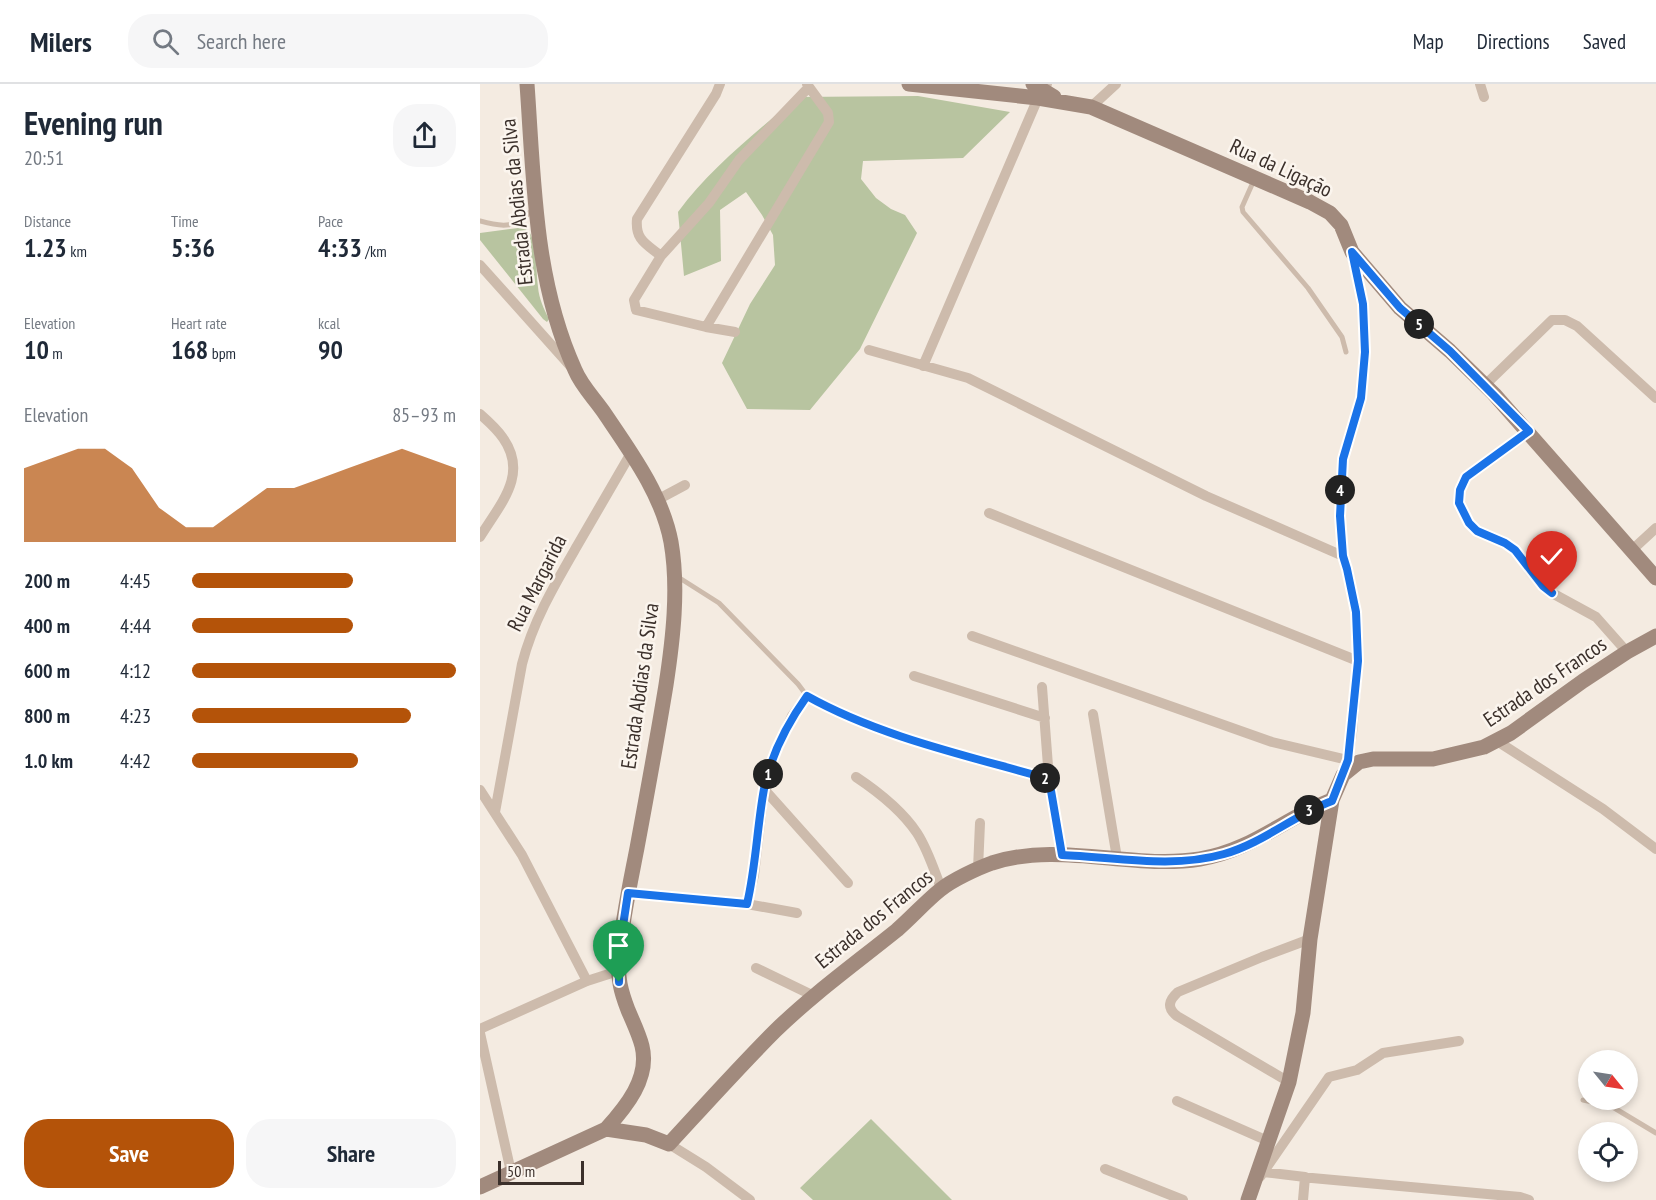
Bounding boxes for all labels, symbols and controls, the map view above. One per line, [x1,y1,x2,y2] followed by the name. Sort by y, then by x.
[128,14,548,68] search box
[30,23,92,60] text: Milers
[149,25,182,58] icon: search
[197,27,286,55] text: Search here
[1413,28,1444,55] text: Map
[1477,28,1550,55] text: Directions
[1583,28,1626,55] text: Saved
[24,101,163,144] text: Evening run
[393,104,456,167] button: share
[494,118,539,287] street label: Estrada Abdias da Silva
[1226,132,1337,203] street label: Rua da Ligação
[24,145,64,171] text: 20:51
[24,211,71,231] text: Distance
[171,211,199,231] text: Time
[318,211,343,231] text: Pace
[24,231,67,264] text: 1.23
[171,231,215,264] text: 5:36
[318,231,362,264] text: 4:33
[67,241,87,261] text: km
[362,241,387,261] text: /km
[1404,309,1434,339] pin: 5
[24,313,75,333] text: Elevation
[171,313,227,333] text: Heart rate
[318,313,340,333] text: kcal
[1415,314,1423,334] text: 5
[24,333,49,366] text: 10
[171,333,208,366] text: 168
[318,333,343,366] text: 90
[49,343,63,363] text: m
[208,343,236,363] text: bpm
[24,402,88,428] text: Elevation
[392,402,456,428] text: 85–93 m
[1325,475,1355,505] pin: 4
[1336,480,1344,500] text: 4
[501,530,572,636] street label: Rua Margarida
[1526,531,1577,593] pin
[1535,540,1568,573] icon: check
[24,568,70,594] text: 200 m
[120,568,151,594] text: 4:45
[615,601,664,770] street label: Estrada Abdias da Silva
[24,613,70,639] text: 400 m
[120,613,151,639] text: 4:44
[1478,630,1612,733] street label: Estrada dos Francos
[24,658,70,684] text: 600 m
[120,658,151,684] text: 4:12
[24,703,70,729] text: 800 m
[120,703,151,729] text: 4:23
[24,748,73,774] text: 1.0 km
[120,748,151,774] text: 4:42
[753,759,783,789] pin: 1
[1030,763,1060,793] pin: 2
[764,764,772,784] text: 1
[1041,768,1049,788] text: 2
[1294,795,1324,825] pin: 3
[1305,800,1313,820] text: 3
[810,863,938,974] street label: Estrada dos Francos
[593,920,644,982] pin
[602,929,635,962] icon: arrive
[1578,1050,1638,1110] north arrow
[1578,1050,1638,1182] map controls
[24,1119,234,1188] button: Save
[246,1119,456,1188] button: Share
[1578,1122,1638,1182] button: locate
[498,1158,584,1186] scale bar
[507,1161,535,1181] text: 50 m

